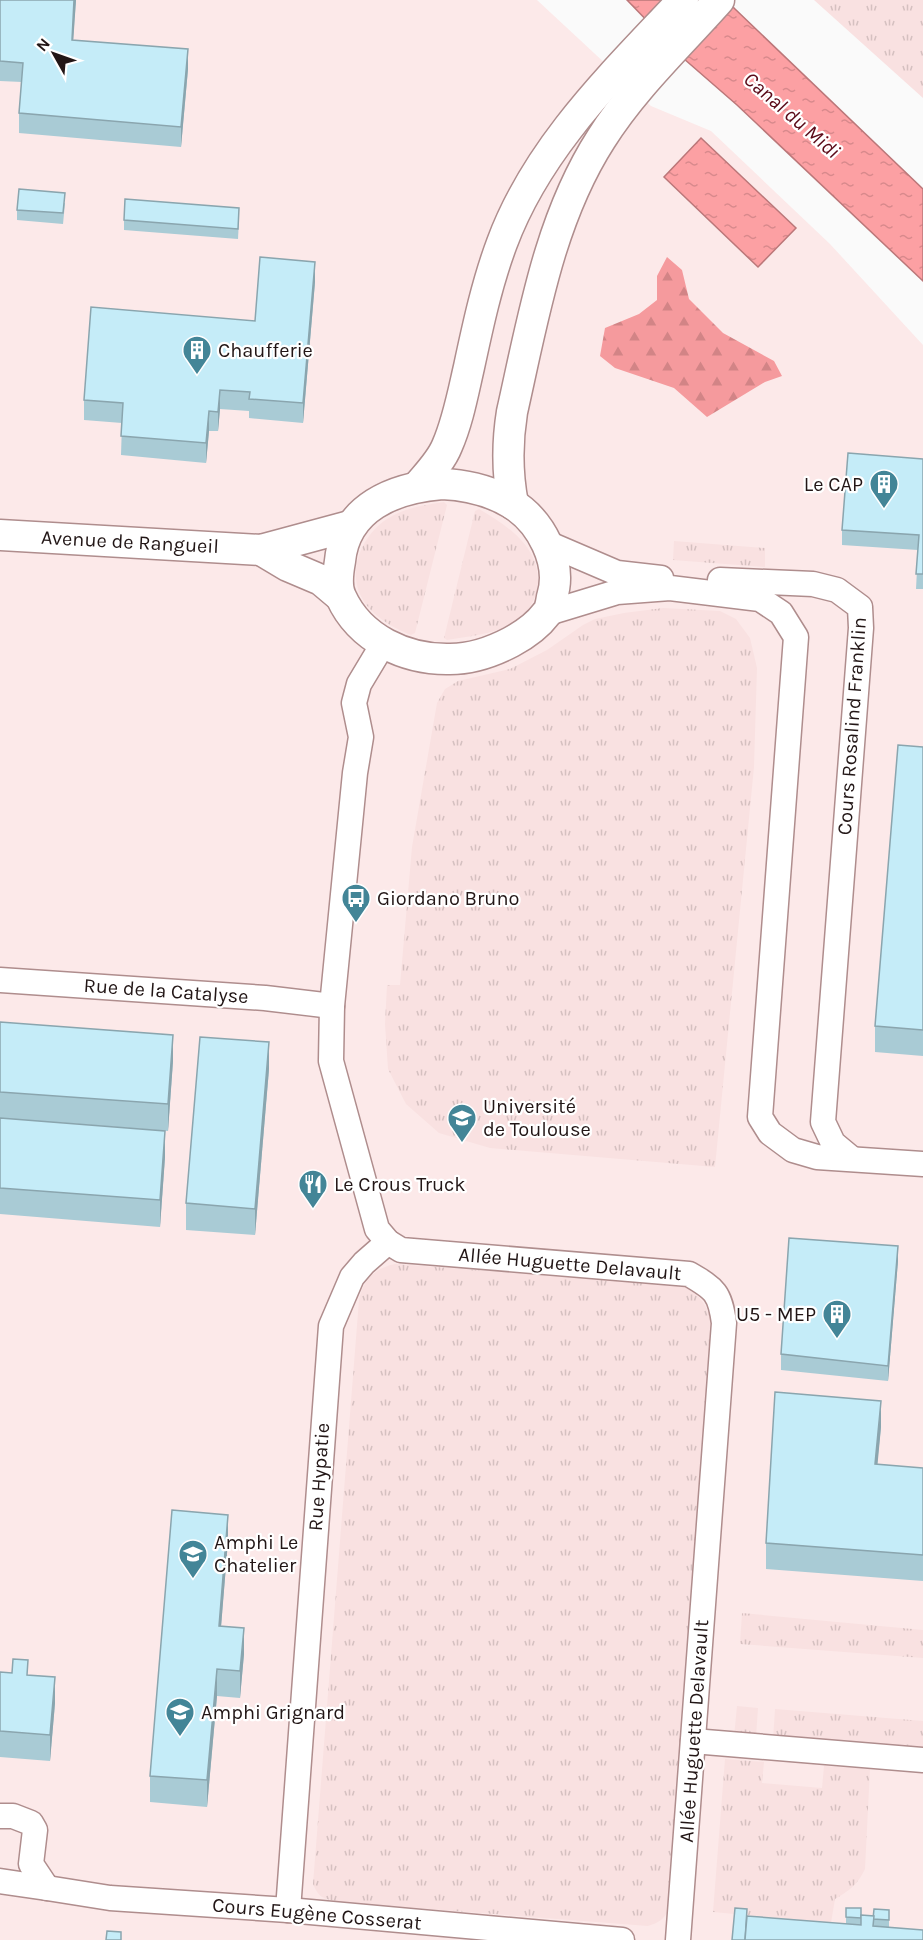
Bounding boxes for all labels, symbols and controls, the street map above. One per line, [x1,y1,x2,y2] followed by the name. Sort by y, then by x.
[24,24,84,84] north arrow
[32,34,54,55] text: N
[739,67,845,164] water label: Canal du Midi
[181,334,213,376] building icon: Chaufferie
[218,339,313,362] place label: Chaufferie
[868,468,900,510] building icon: Le CAP
[804,473,863,496] place label: Le CAP
[41,526,219,558] street label: Avenue de Rangueil
[833,616,871,836] street label: Cours Rosalind Franklin
[340,882,372,924] bus stop icon: Giordano Bruno
[377,887,519,910] place label: Giordano Bruno
[83,974,249,1008] street label: Rue de la Catalyse
[483,1095,591,1141] place label: Université de Toulouse
[446,1102,478,1144] school or university icon: Université de Toulouse
[297,1168,329,1210] restaurant icon: Le Crous Truck
[334,1173,466,1196] place label: Le Crous Truck
[458,1243,683,1285] street label: Allée Huguette Delavault
[821,1298,853,1340] building icon: U5 - MEP
[736,1303,816,1326] place label: U5 - MEP
[304,1422,334,1532] street label: Rue Hypatie
[214,1531,298,1577] place label: Amphi Le Chatelier
[177,1538,209,1580] school or university icon: Amphi Le Chatelier
[675,1618,713,1843] street label: Allée Huguette Delavault
[164,1696,196,1738] school or university icon: Amphi Grignard
[201,1701,345,1724] place label: Amphi Grignard
[211,1893,423,1935] street label: Cours Eugène Cosserat

